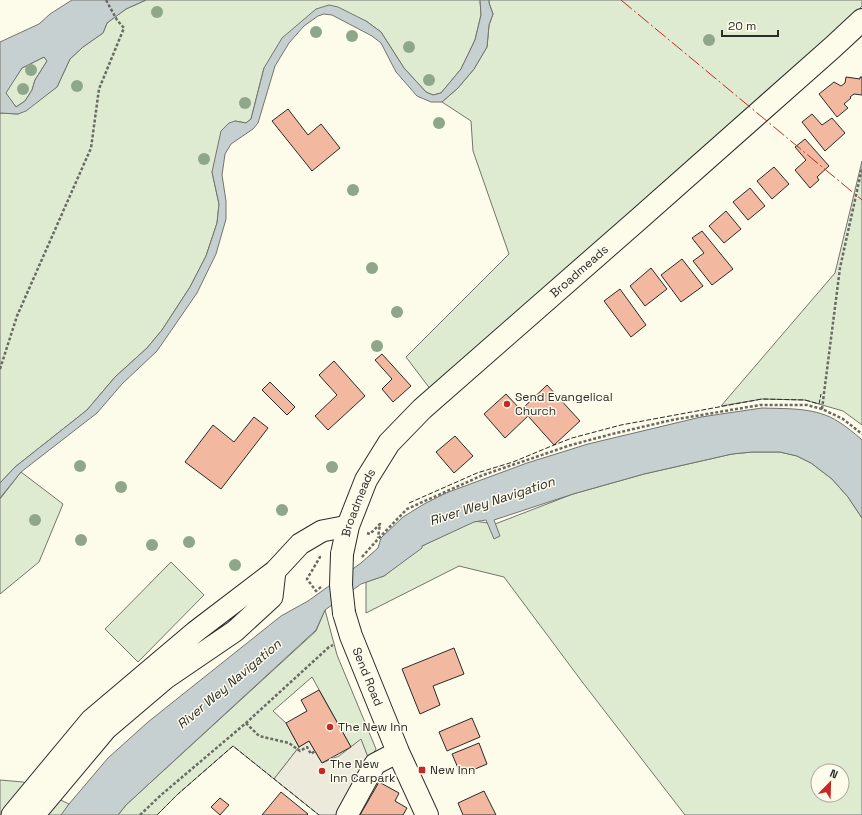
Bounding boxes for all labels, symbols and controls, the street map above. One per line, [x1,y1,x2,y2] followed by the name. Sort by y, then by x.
[722,12,778,38] scale bar
[728,18,756,34] text: 20 m
[547,241,612,301] street label: Broadmeads
[515,389,613,419] place label: Send Evangelical Church
[502,399,512,409] marker: Send Evangelical Church
[338,465,379,538] street label: Broadmeads
[427,472,558,529] water label: River Wey Navigation
[173,635,285,733] water label: River Wey Navigation
[348,645,387,709] street label: Send Road
[338,719,408,735] place label: The New Inn
[325,722,335,732] marker: The New Inn
[330,756,396,786] place label: The New Inn Carpark
[430,762,475,778] place label: New Inn
[810,763,850,803] north arrow
[417,765,427,775] marker: New Inn
[317,766,327,776] marker: The New Inn Carpark
[828,766,840,782] text: N

